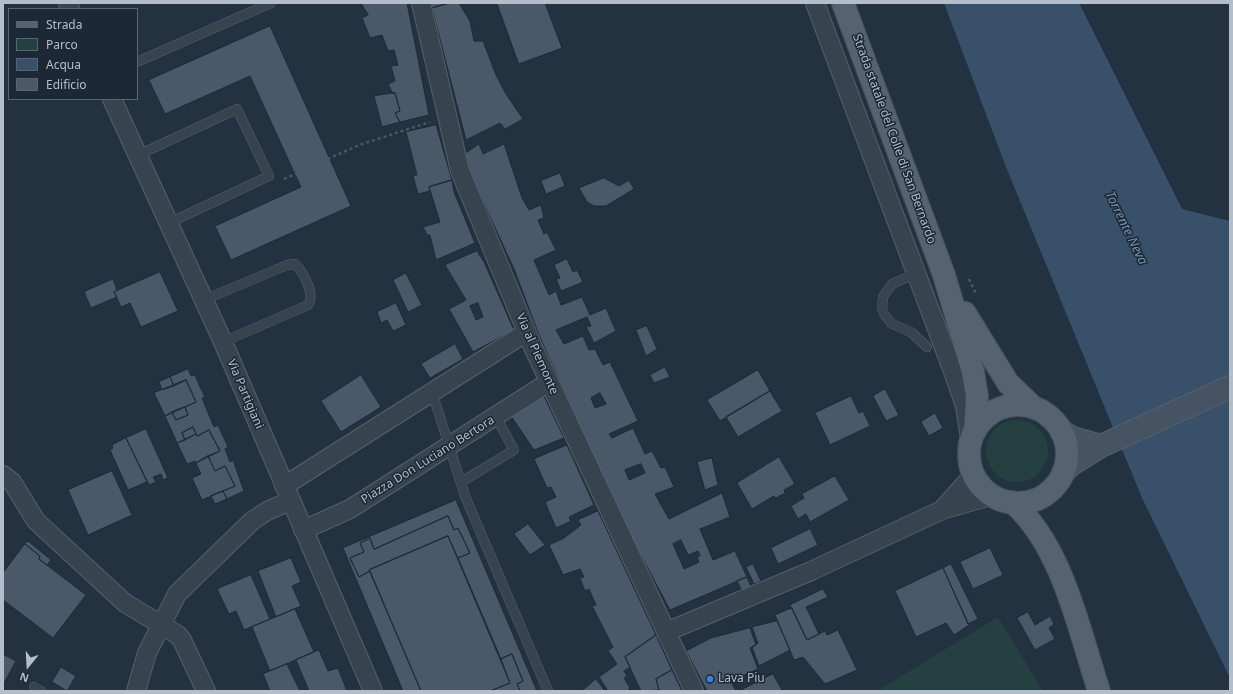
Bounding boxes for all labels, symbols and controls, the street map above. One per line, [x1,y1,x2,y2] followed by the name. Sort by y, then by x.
[8,8,138,100] legend
[46,16,82,33] text: Strada
[849,32,939,246] street label: Strada statale del Colle di San Bernardo
[46,36,78,53] text: Parco
[46,56,81,73] text: Acqua
[46,76,87,93] text: Edificio
[1101,189,1151,267] water label: Torrente Neva
[513,311,561,397] street label: Via al Piemonte
[224,357,266,431] street label: Via Partigiani
[359,413,497,507] street label: Piazza Don Luciano Bertora
[8,646,48,686] north arrow
[18,669,31,686] text: N
[718,672,765,686] place label: Lava Piu
[705,674,715,684] marker: Lava Piu

